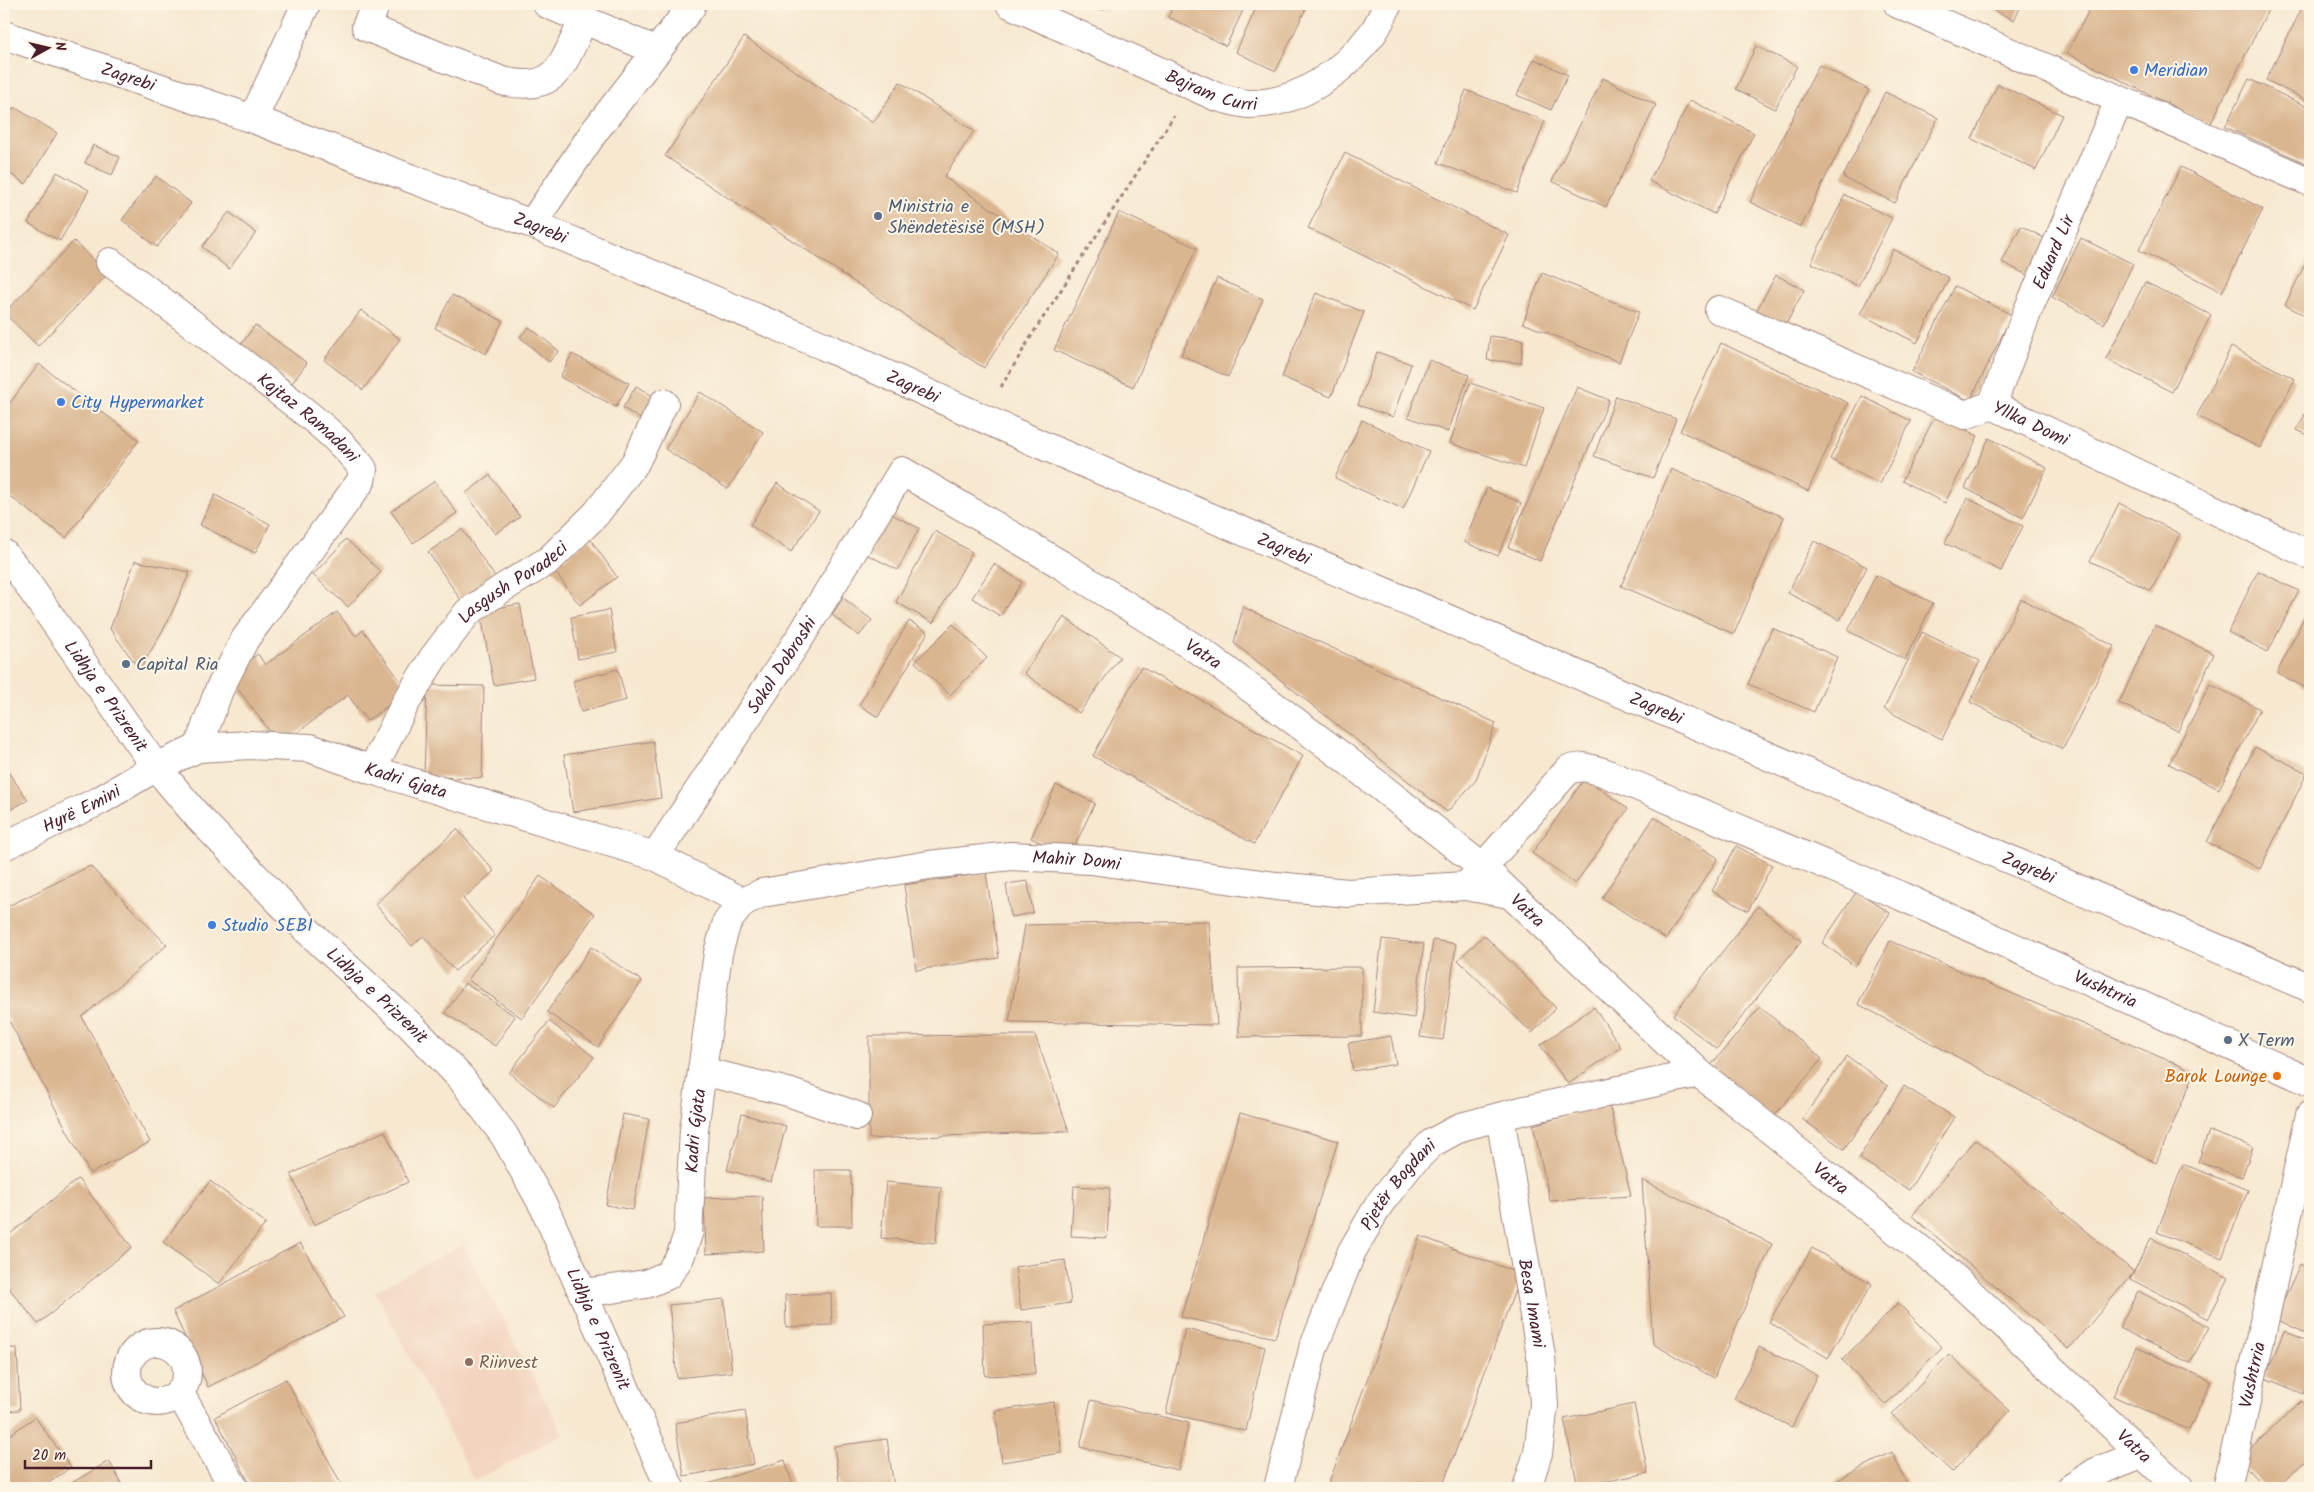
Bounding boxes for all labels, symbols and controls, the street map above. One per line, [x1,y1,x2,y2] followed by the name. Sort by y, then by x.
[22,22,72,72] north arrow
[48,40,71,52] text: N
[96,56,159,101] street label: Zagrebi
[2144,57,2208,86] place label: Meridian
[1160,63,1259,120] street label: Bajram Curri
[2128,64,2140,76] marker: Meridian
[888,193,1045,243] place label: Ministria e Shëndetësisë (MSH)
[509,205,572,253] street label: Zagrebi
[872,210,884,222] marker: Ministria e Shëndetësisë (MSH)
[2026,210,2084,294] street label: Eduard Lir
[881,363,944,413] street label: Zagrebi
[250,366,366,471] street label: Kajtaz Ramadani
[71,389,205,418] place label: City Hypermarket
[1987,394,2074,455] street label: Yllka Domi
[55,396,67,408] marker: City Hypermarket
[1252,526,1315,575] street label: Zagrebi
[451,535,576,631] street label: Lasgush Poradeci
[740,611,826,720] street label: Sokol Dobroshi
[1178,632,1227,678] street label: Vatra
[55,635,155,760] street label: Lidhja e Prizrenit
[136,651,218,680] place label: Capital Ria
[120,658,132,670] marker: Capital Ria
[1624,685,1688,734] street label: Zagrebi
[360,755,450,808] street label: Kadri Gjata
[38,778,128,842] street label: Hyrë Emini
[1032,844,1123,880] street label: Mahir Domi
[1997,845,2060,894] street label: Zagrebi
[1502,887,1551,936] street label: Vatra
[222,912,313,941] place label: Studio SEBI
[206,919,218,931] marker: Studio SEBI
[318,941,435,1052] street label: Lidhja e Prizrenit
[2068,963,2141,1017] street label: Vushtrria
[2238,1027,2294,1056] place label: X Term
[2222,1034,2234,1046] marker: X Term
[2164,1063,2267,1092] place label: Barok Lounge
[2271,1070,2283,1082] marker: Barok Lounge
[679,1087,715,1174] street label: Kadri Gjata
[1354,1133,1445,1236] street label: Pjetër Bogdani
[1806,1156,1855,1203] street label: Vatra
[1509,1257,1552,1351] street label: Besa Imami
[557,1264,638,1396] street label: Lidhja e Prizrenit
[2232,1339,2275,1411] street label: Vushtrria
[479,1349,539,1378] place label: Riinvest
[463,1356,475,1368] marker: Riinvest
[2109,1423,2158,1471] street label: Vatra
[25,1437,151,1469] scale bar
[32,1444,66,1468] text: 20 m

